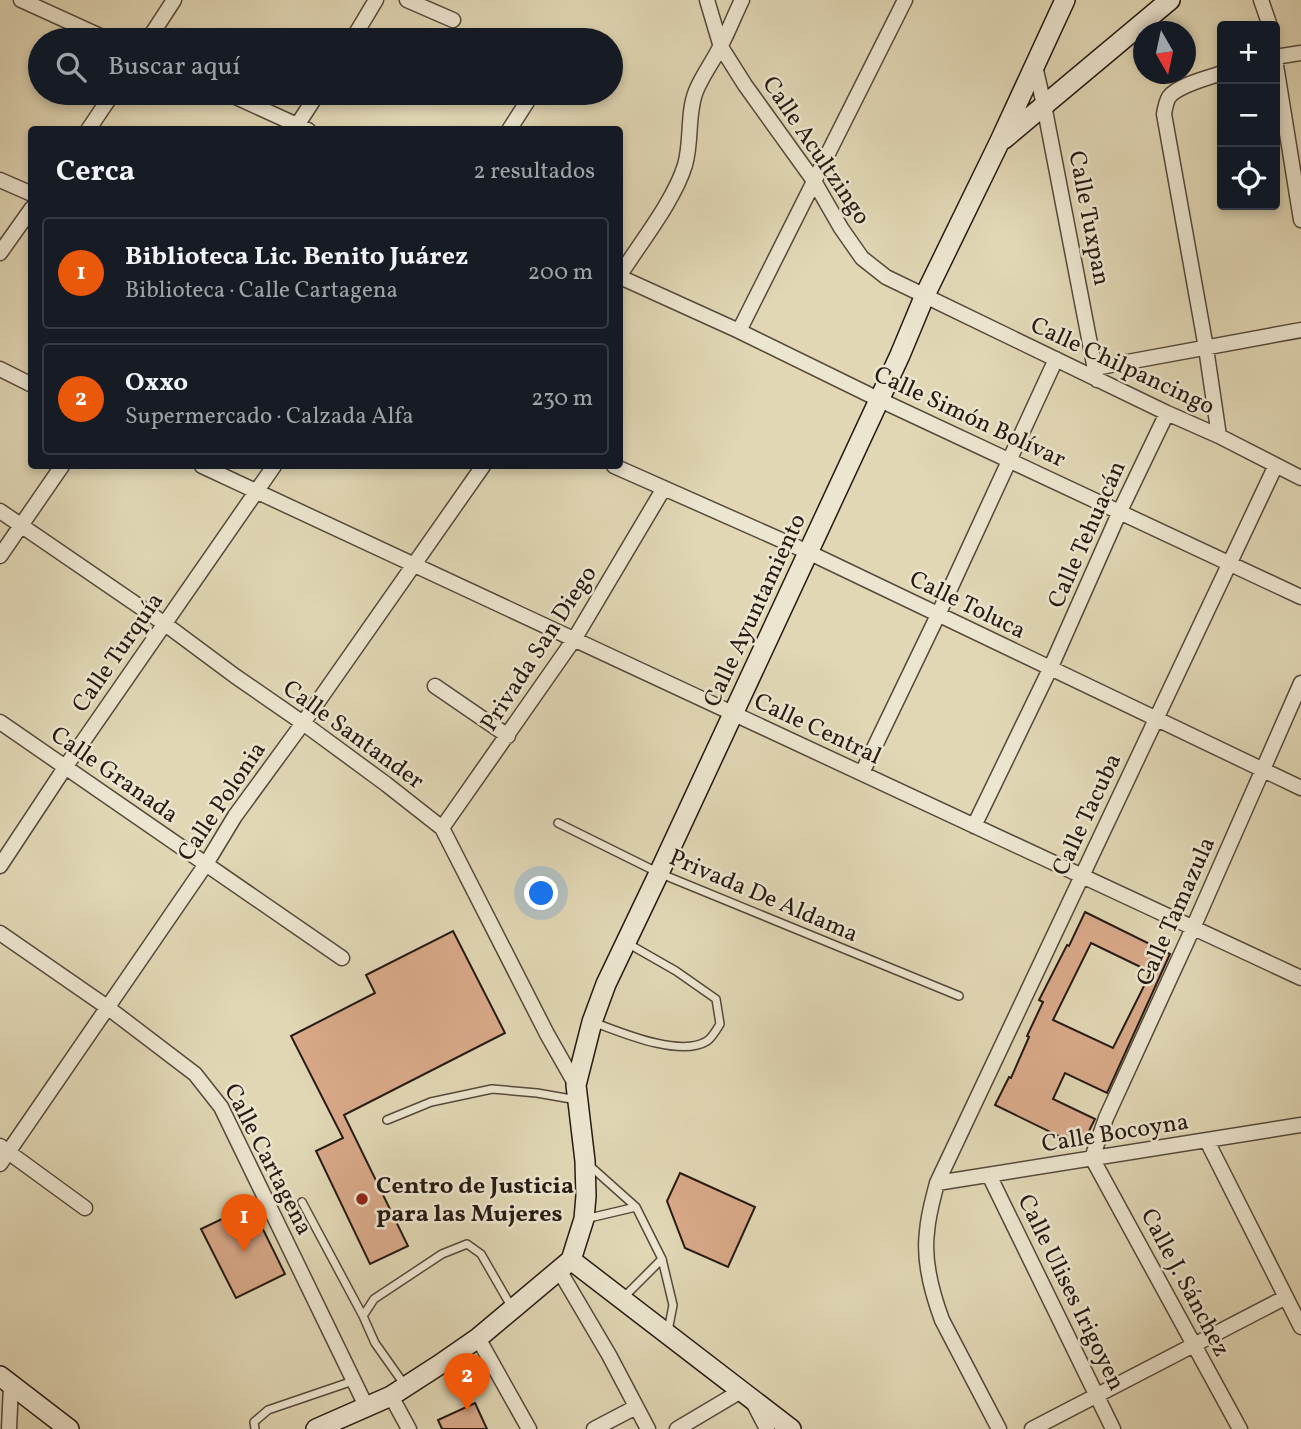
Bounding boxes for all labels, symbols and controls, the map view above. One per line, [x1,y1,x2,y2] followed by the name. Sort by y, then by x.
[1133,21,1196,84] north arrow
[1217,21,1280,210] map controls
[1217,21,1280,84] button: +
[28,28,623,105] search box
[52,48,90,86] icon: search
[108,49,240,85] text: Buscar aquí
[753,70,878,232] street label: Calle Acultzingo
[1217,84,1280,147] button: −
[1217,147,1280,210] button: locate
[1058,148,1118,289] street label: Calle Tuxpan
[56,151,135,193] text: Cerca
[473,156,595,188] text: 2 resultados
[125,239,468,275] text: Biblioteca Lic. Benito Juárez
[76,257,86,289] text: 1
[528,257,593,289] text: 200 m
[125,275,398,307] text: Biblioteca · Calle Cartagena
[1024,309,1220,424] street label: Calle Chilpancingo
[868,358,1071,477] street label: Calle Simón Bolívar
[125,365,188,401] text: Oxxo
[75,383,87,415] text: 2
[531,383,593,415] text: 230 m
[125,401,414,433] text: Supermercado · Calzada Alfa
[1040,456,1135,614] street label: Calle Tehuacán
[696,509,816,713] street label: Calle Ayuntamiento
[473,559,606,739] street label: Privada San Diego
[903,563,1031,649] street label: Calle Toluca
[65,586,173,720] street label: Calle Turquía
[275,673,431,799] street label: Calle Santander
[748,685,886,774] street label: Calle Central
[43,719,185,832] street label: Calle Granada
[170,736,275,869] street label: Calle Polonia
[1045,748,1131,882] street label: Calle Tacuba
[1129,832,1225,992] street label: Calle Tamazula
[663,842,863,952] street label: Privada De Aldama
[524,876,558,910] your location
[214,1078,320,1242] street label: Calle Cartagena
[1039,1106,1191,1162] street label: Calle Bocoyna
[376,1170,574,1232] place label: Centro de Justicia para las Mujeres
[1008,1189,1132,1397] street label: Calle Ulises Irigoyen
[354,1191,370,1207] marker: Centro de Justicia para las Mujeres
[221,1194,267,1252] pin: 1
[1131,1203,1238,1363] street label: Calle J. Sánchez
[444,1353,490,1411] pin: 2

